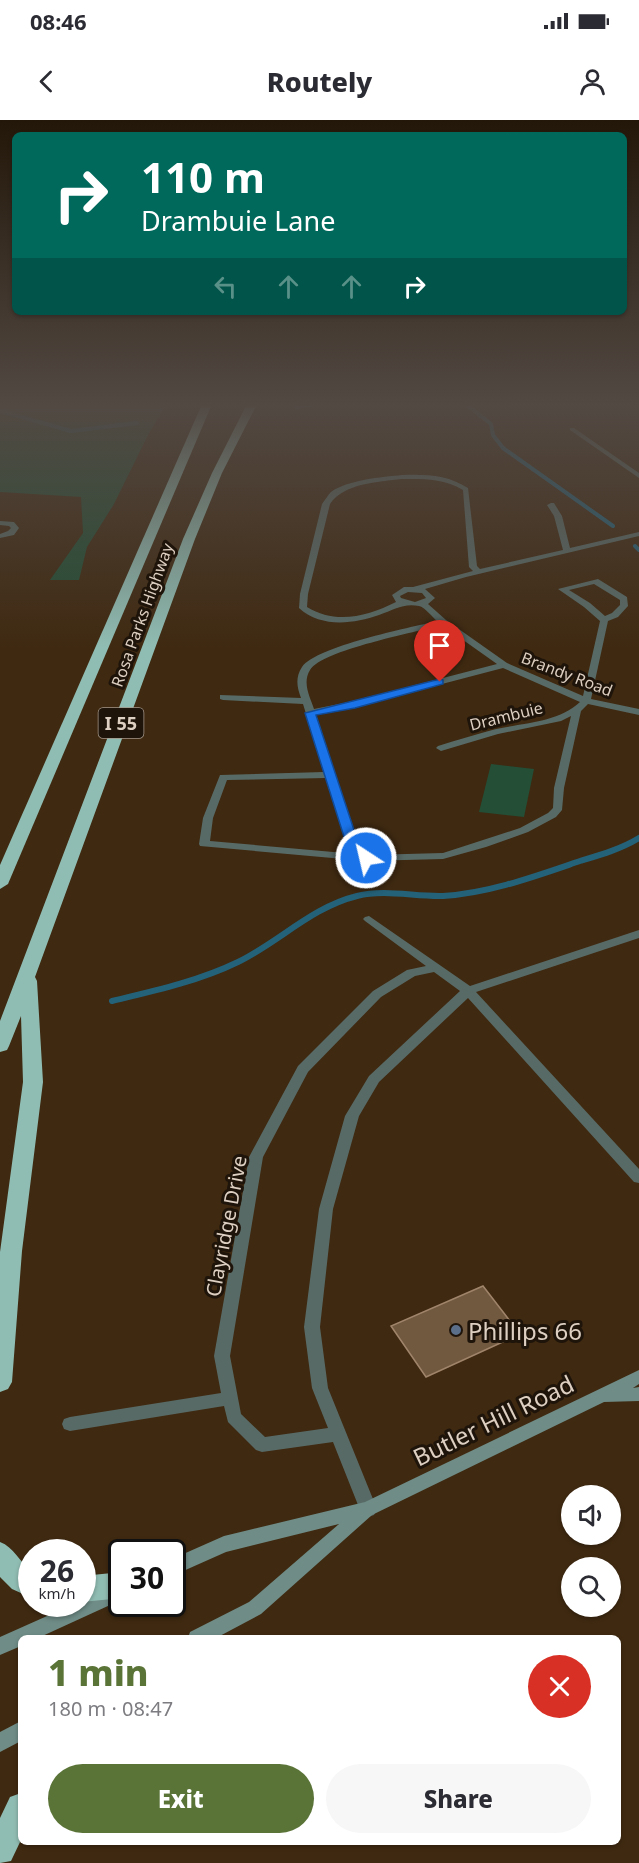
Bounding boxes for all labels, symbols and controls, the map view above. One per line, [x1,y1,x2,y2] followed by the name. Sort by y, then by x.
[30,6,87,36] text: 08:46
[267,63,372,100] text: Routely
[30,65,63,98] icon: back
[576,65,609,98] icon: person
[141,148,265,205] text: 110 m
[42,156,120,234] icon: right
[141,202,335,239] text: Drambuie Lane
[209,270,242,303] icon: left
[272,270,305,303] icon: ahead
[335,270,368,303] icon: ahead
[398,270,431,303] icon: right
[106,539,179,690] street label: Rosa Parks Highway
[414,620,465,682] pin
[423,629,456,662] icon: arrive
[518,646,616,702] street label: Brandy Road
[467,696,545,736] street label: Drambuie
[98,708,144,738] road number: I 55
[334,826,398,890] position arrow
[199,1153,253,1299] street label: Clayridge Drive
[468,1314,582,1347] place label: Phillips 66
[449,1323,463,1337] marker: Phillips 66
[407,1367,579,1473] street label: Butler Hill Road
[561,1485,621,1617] map controls
[561,1485,621,1545] button: sound
[108,1539,186,1617] speed limit sign: 30
[40,1550,74,1591] text: 26
[561,1557,621,1617] button: search
[39,1583,75,1603] text: km/h
[48,1648,149,1697] text: 1 min
[528,1655,591,1718] button: close
[48,1695,173,1722] text: 180 m · 08:47
[48,1764,314,1833] button: Exit
[326,1764,591,1833] button: Share

